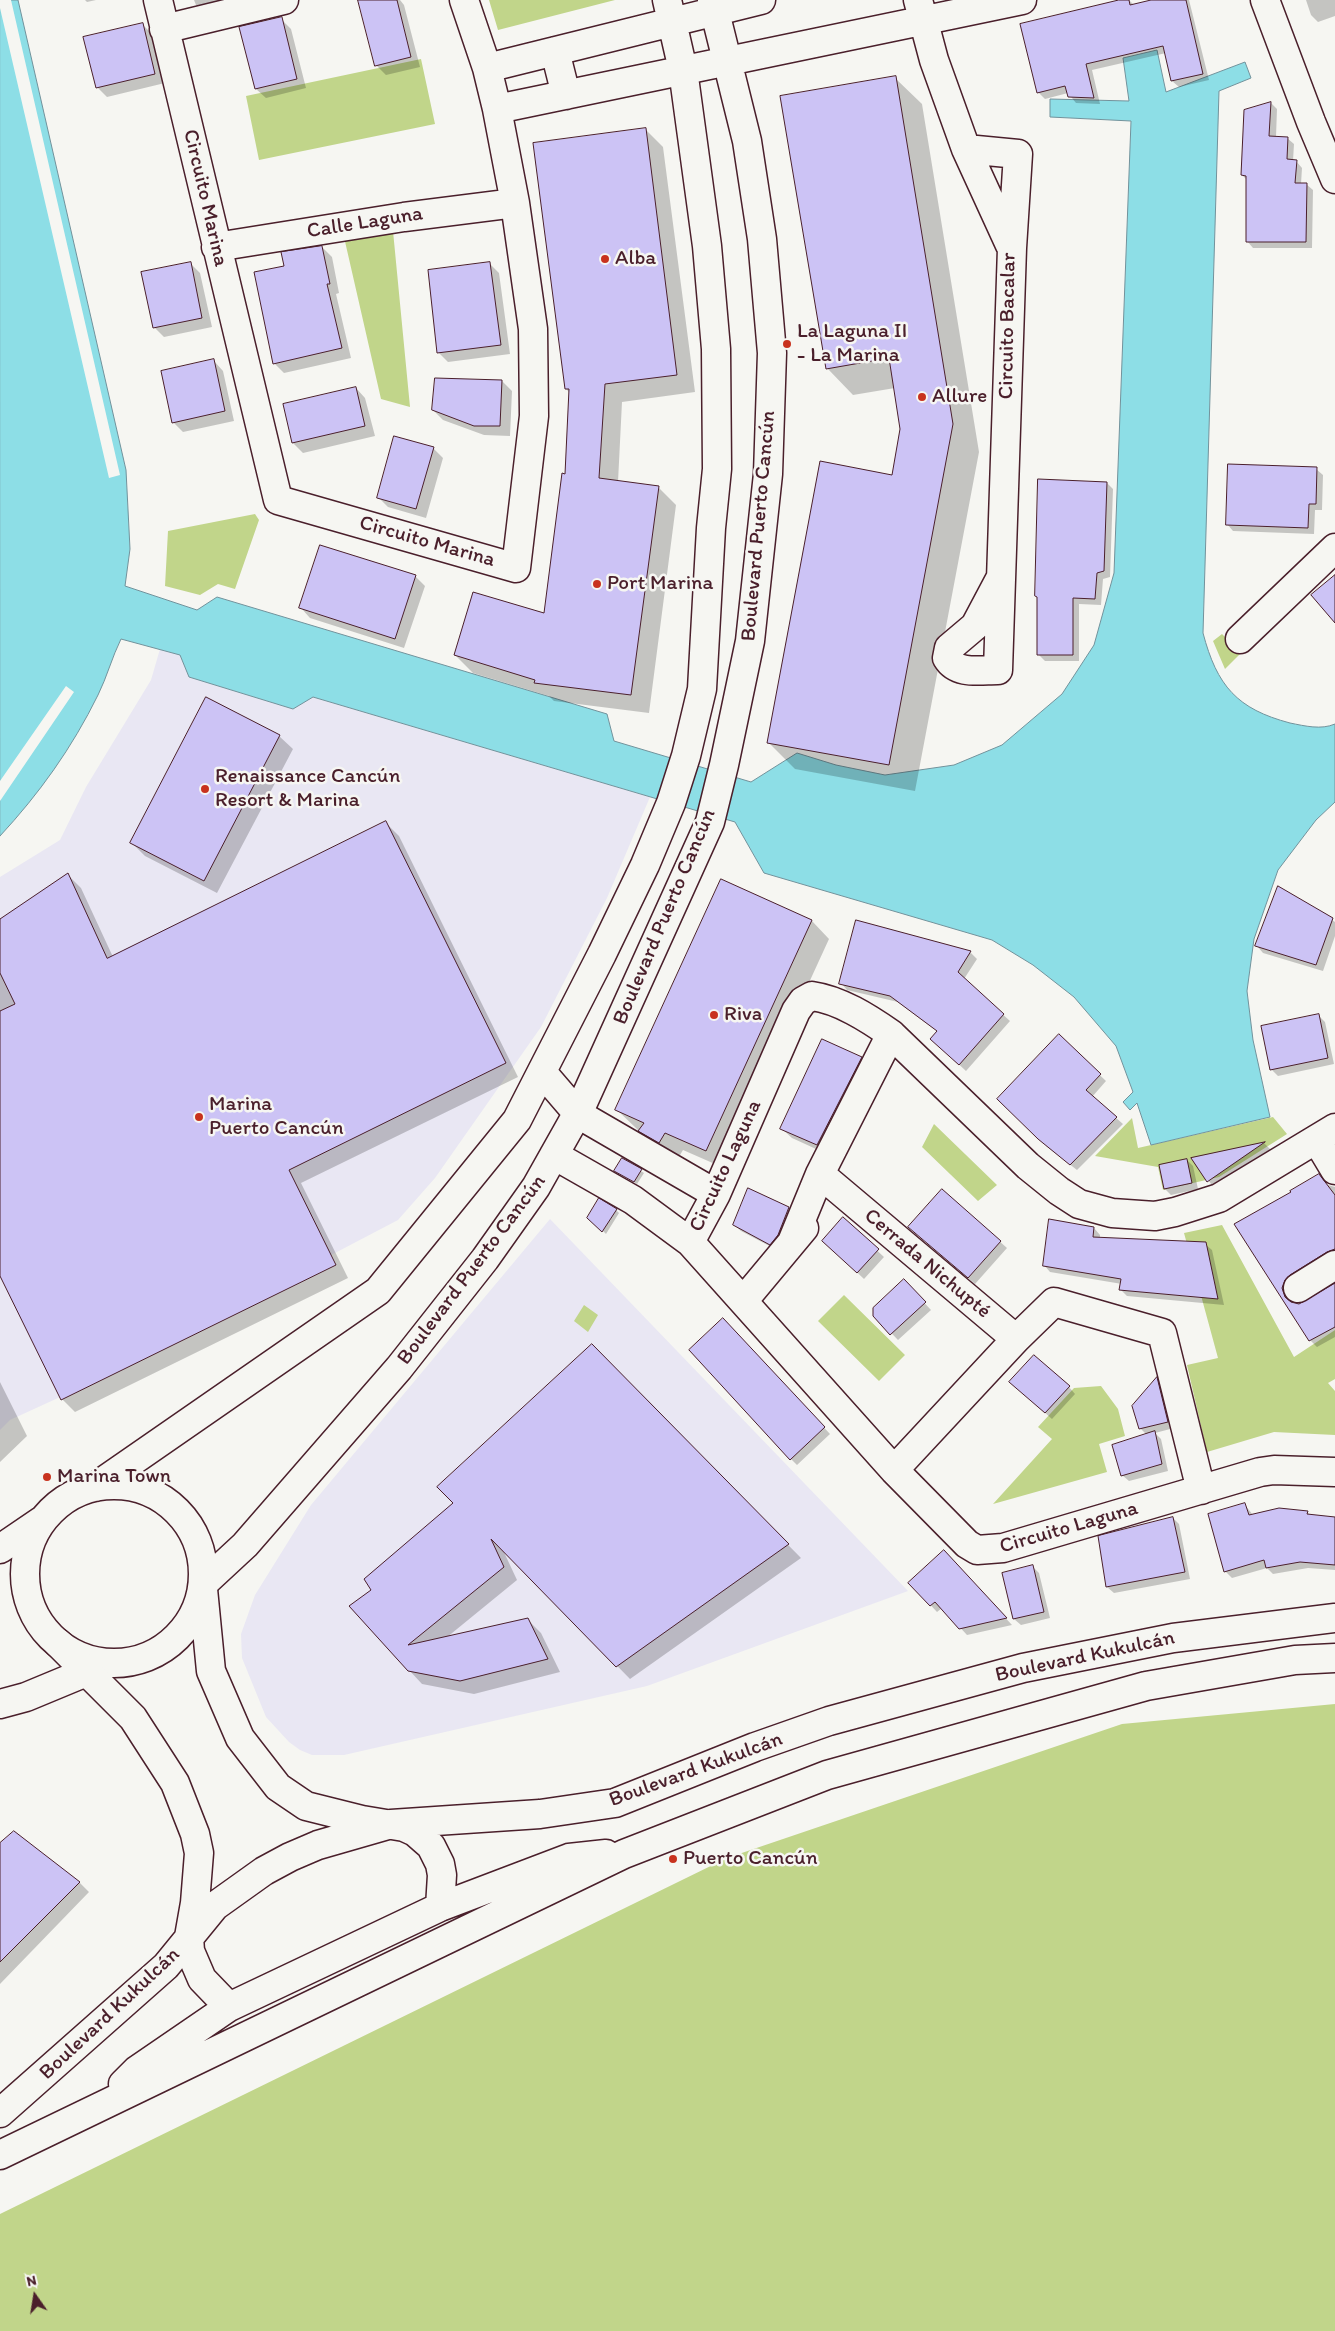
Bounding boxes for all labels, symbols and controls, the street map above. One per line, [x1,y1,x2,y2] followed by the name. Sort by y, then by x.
[177,127,233,269] street label: Circuito Marina
[305,201,425,245] street label: Calle Laguna
[615,246,656,272] place label: Alba
[994,252,1022,400] street label: Circuito Bacalar
[599,253,611,265] marker: Alba
[797,319,907,369] place label: La Laguna II - La Marina
[781,338,793,350] marker: La Laguna II - La Marina
[932,384,987,410] place label: Allure
[916,391,928,403] marker: Allure
[736,409,782,643] street label: Boulevard Puerto Cancún
[356,511,498,573] street label: Circuito Marina
[607,571,713,597] place label: Port Marina
[591,578,603,590] marker: Port Marina
[215,764,400,814] place label: Renaissance Cancún Resort & Marina
[199,783,211,795] marker: Renaissance Cancún Resort & Marina
[608,805,722,1029] street label: Boulevard Puerto Cancún
[724,1002,762,1028] place label: Riva
[708,1009,720,1021] marker: Riva
[209,1092,344,1142] place label: Marina Puerto Cancún
[684,1096,768,1236] street label: Circuito Laguna
[193,1111,205,1123] marker: Marina Puerto Cancún
[392,1170,552,1370] street label: Boulevard Puerto Cancún
[858,1204,996,1324] street label: Cerrada Nichupté
[57,1464,171,1490] place label: Marina Town
[41,1471,53,1483] marker: Marina Town
[997,1496,1141,1560] street label: Circuito Laguna
[993,1626,1177,1688] street label: Boulevard Kukulcán
[606,1727,786,1813] street label: Boulevard Kukulcán
[683,1846,818,1872] place label: Puerto Cancún
[667,1853,679,1865] marker: Puerto Cancún
[35,1942,185,2086] street label: Boulevard Kukulcán
[10,2271,60,2321] north arrow
[25,2272,38,2290] text: N

